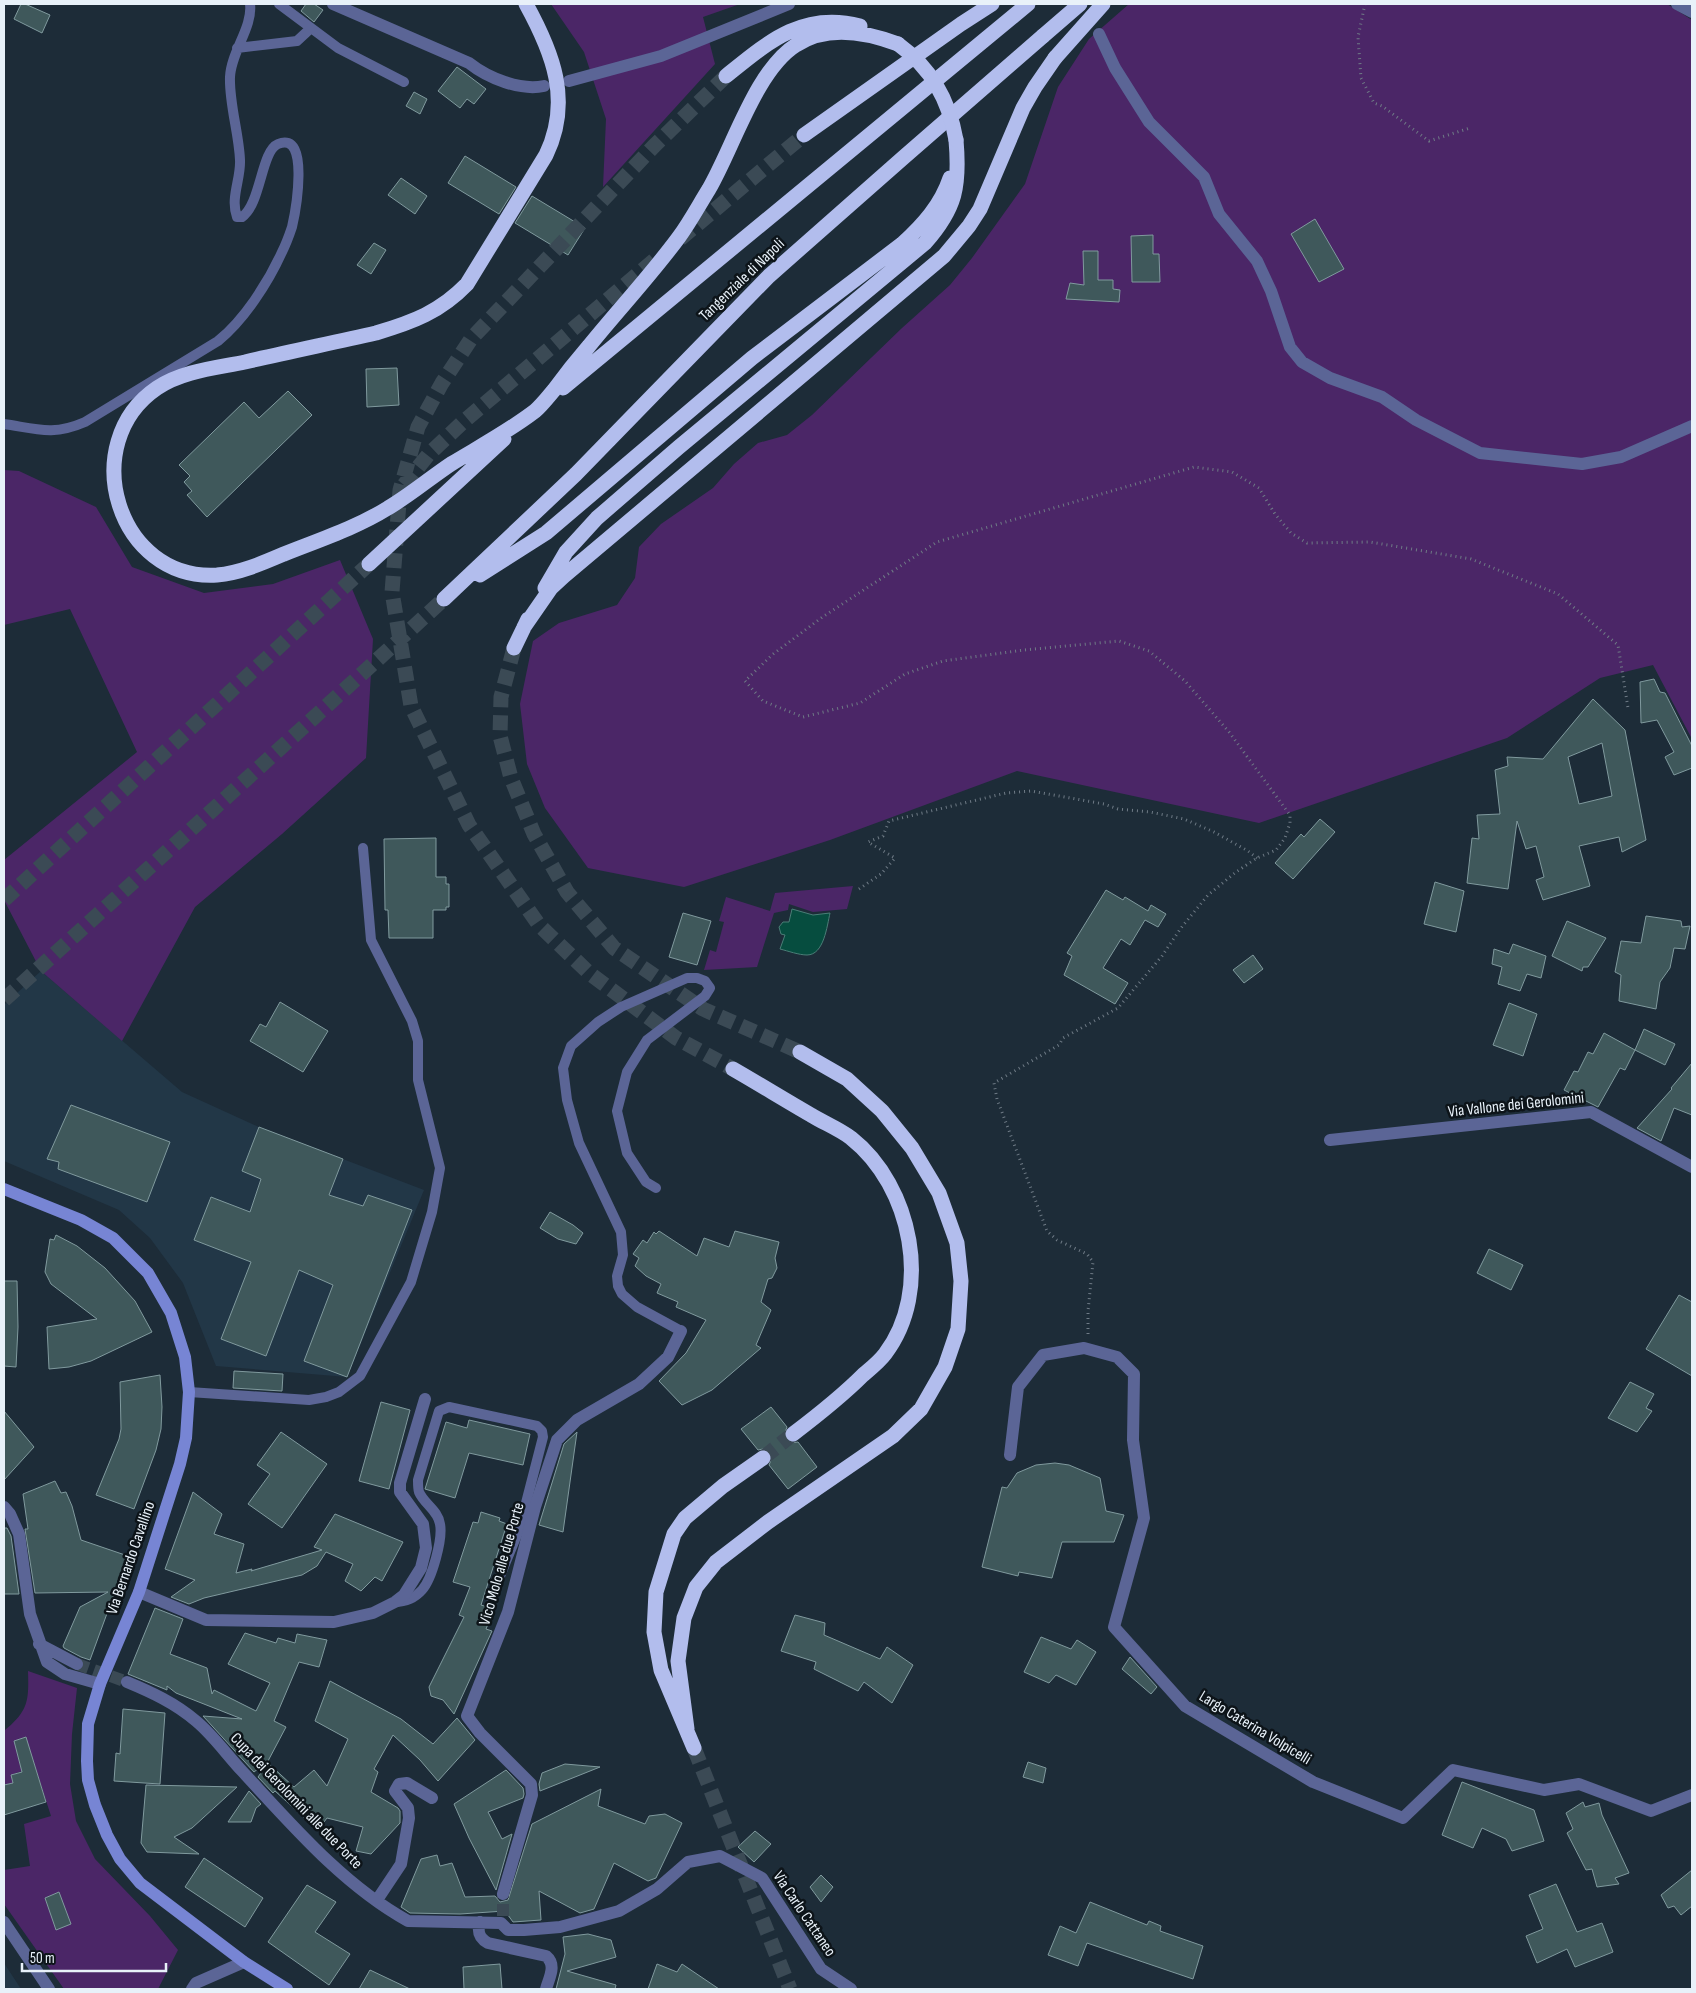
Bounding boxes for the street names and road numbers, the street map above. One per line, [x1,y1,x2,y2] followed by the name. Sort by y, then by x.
[695,235,789,325] street label: Tangenziale di Napoli
[1447,1088,1585,1122] street label: Via Vallone dei Gerolomini
[103,1499,159,1617] street label: Via Bernardo Cavallino
[475,1500,529,1628] street label: Vico Molo alle due Porte
[1195,1687,1315,1769] street label: Largo Caterina Volpicelli
[226,1729,366,1873] street label: Cupa dei Gerolomini alle due Porte
[769,1868,839,1960] street label: Via Carlo Cattaneo

